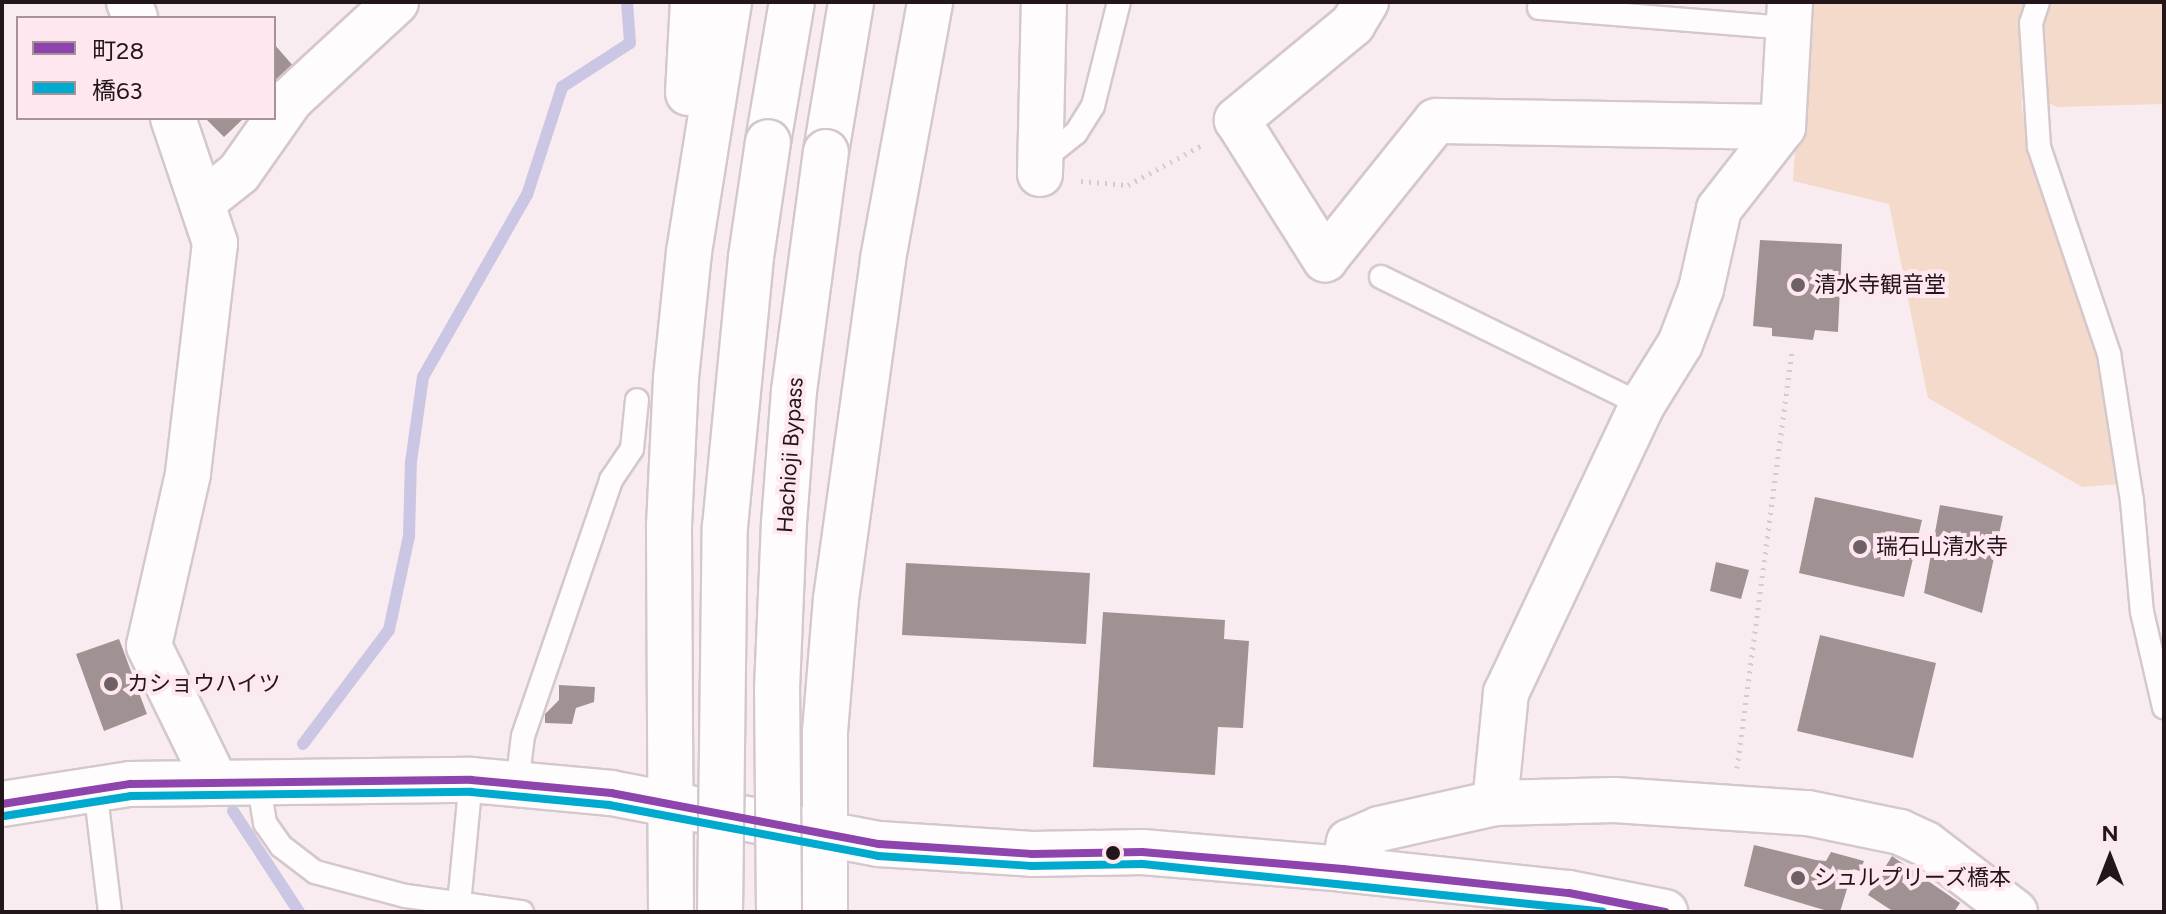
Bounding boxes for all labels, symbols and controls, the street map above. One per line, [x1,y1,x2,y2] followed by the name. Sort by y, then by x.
[16,16,276,120] legend
[92,36,144,65] text: 町28
[92,76,143,105] text: 橋63
[1814,272,1946,298] place label: 清水寺観音堂
[1789,276,1807,294] marker: 清水寺観音堂
[771,376,809,534] street label: Hachioji Bypass
[1876,534,2008,560] place label: 瑞石山清水寺
[1851,538,1869,556] marker: 瑞石山清水寺
[127,671,281,697] place label: カショウハイツ
[102,675,120,693] marker: カショウハイツ
[2070,818,2150,898] north arrow
[2101,820,2119,847] text: N
[1105,845,1121,861] unlabelled marker
[1814,865,2012,891] place label: シュルプリーズ橋本
[1789,869,1807,887] marker: シュルプリーズ橋本

